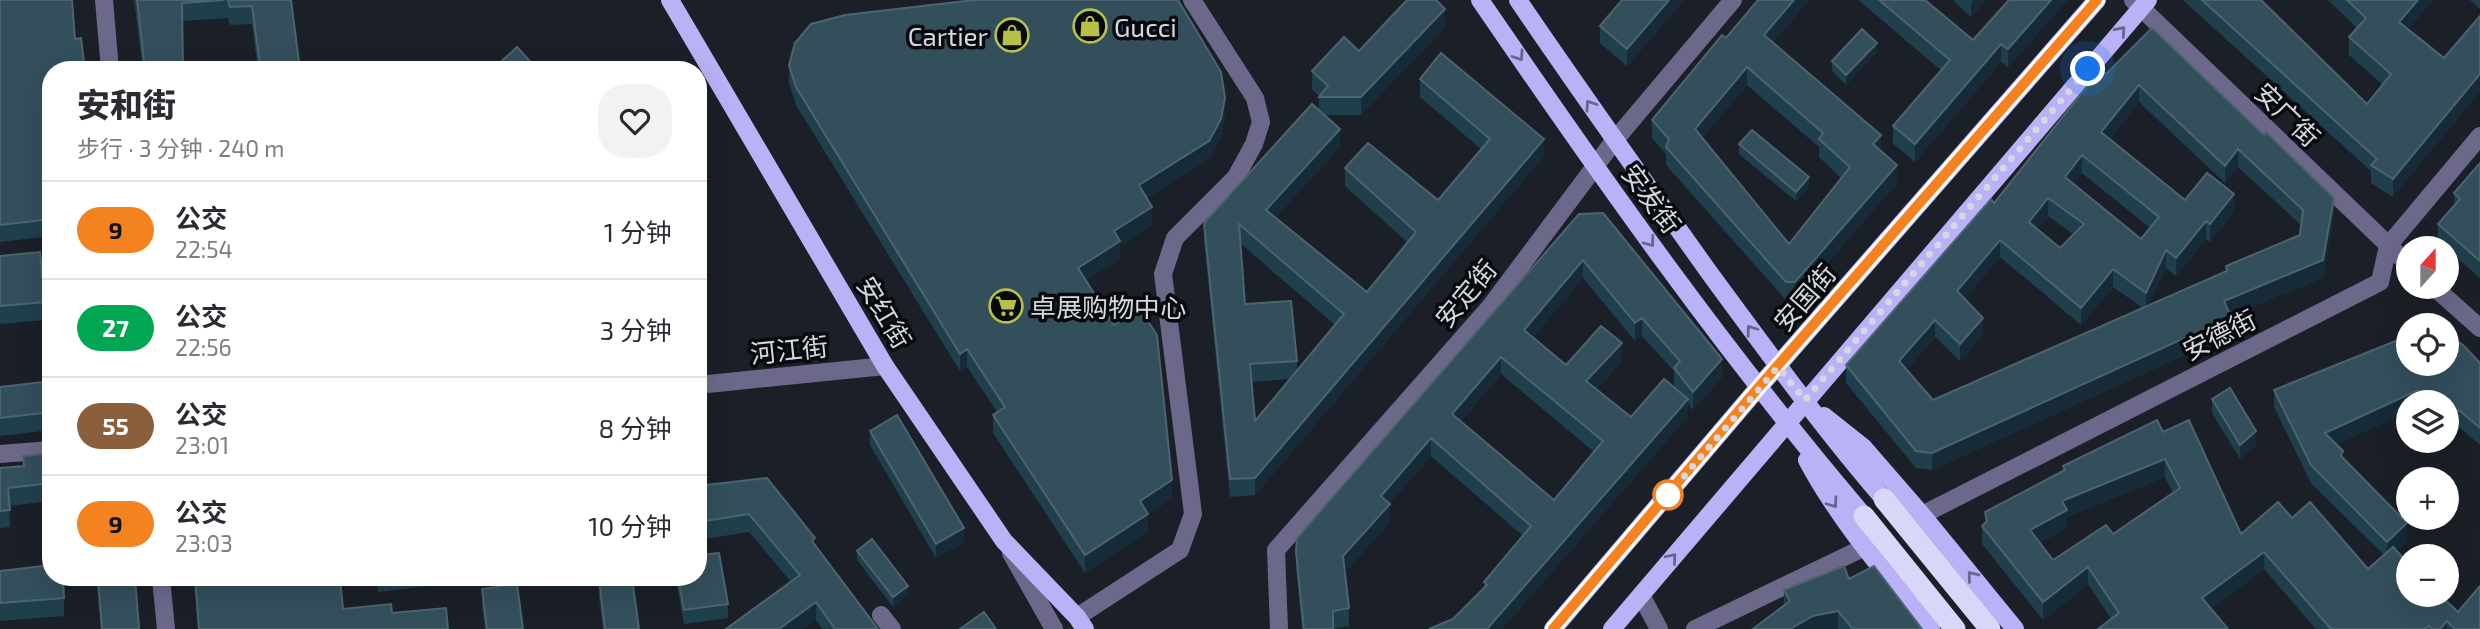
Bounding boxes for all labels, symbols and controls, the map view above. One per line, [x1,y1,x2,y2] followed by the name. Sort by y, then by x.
[1071,7,1109,45] shop icon: Gucci
[1114,11,1177,42] place label: Gucci
[993,16,1031,54] shop icon: Cartier
[908,20,988,51] place label: Cartier
[2113,26,2125,39] one-way arrow
[1511,48,1523,61] one-way arrow
[2070,51,2105,86] your location
[2249,76,2327,152] street label: 安广街
[77,84,176,124] text: 安和街
[598,84,672,158] button: heart
[1586,100,1598,113] one-way arrow
[77,134,285,162] text: 步行 · 3 分钟 · 240 m
[1616,158,1688,238] street label: 安发街
[175,202,227,233] text: 公交
[108,215,123,244] text: 9
[604,216,672,247] text: 1 分钟
[1642,234,1654,247] one-way arrow
[175,235,233,263] text: 22:54
[2396,236,2459,299] north arrow
[2396,236,2459,607] map controls
[1428,253,1502,333] street label: 安定街
[1767,257,1841,337] street label: 安国街
[852,271,918,353] street label: 安红街
[987,287,1025,325] supermarket icon: 卓展购物中心
[1030,291,1186,322] place label: 卓展购物中心
[175,300,227,331] text: 公交
[2177,302,2261,366] street label: 安德街
[102,313,129,342] text: 27
[2396,313,2459,376] button: locate
[600,314,672,345] text: 3 分钟
[1747,325,1759,338] one-way arrow
[749,330,829,368] street label: 河江街
[175,333,232,361] text: 22:56
[2396,390,2459,453] button: layers
[175,398,227,429] text: 公交
[102,411,129,440] text: 55
[598,412,672,443] text: 8 分钟
[175,431,229,459] text: 23:01
[2396,467,2459,530] button: +
[1653,480,1683,510] unlabelled marker
[175,496,227,527] text: 公交
[1825,496,1837,508] one-way arrow
[108,509,123,538] text: 9
[588,510,672,541] text: 10 分钟
[175,529,233,557] text: 23:03
[2396,544,2459,607] button: −
[1664,554,1676,567] one-way arrow
[1967,571,1980,583] one-way arrow

